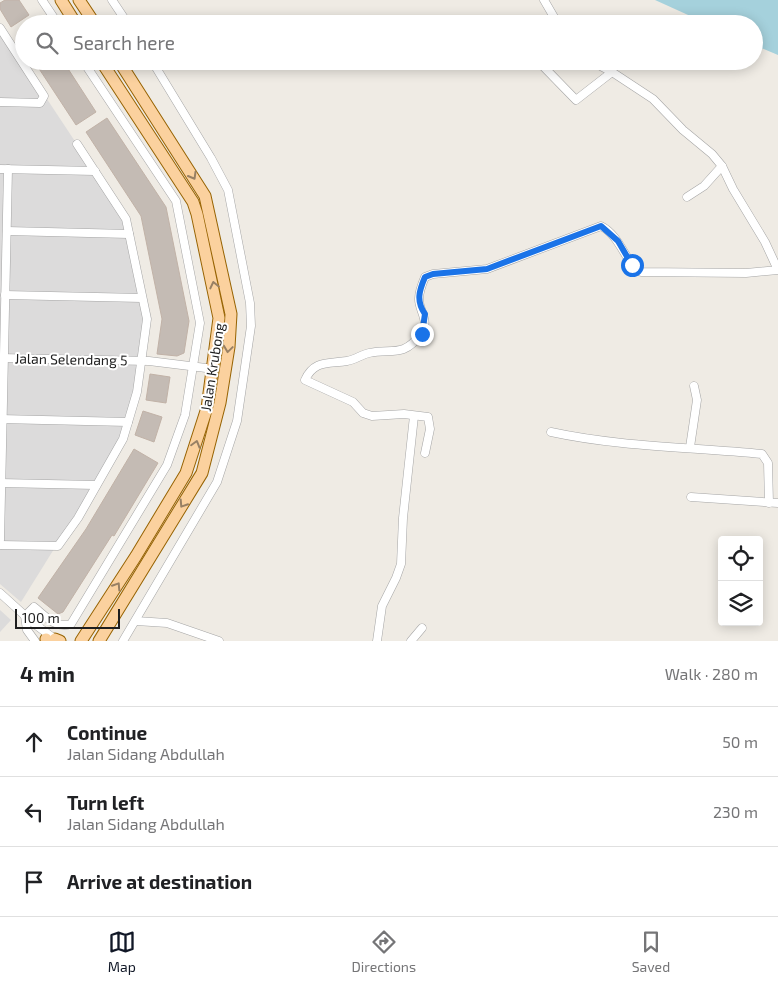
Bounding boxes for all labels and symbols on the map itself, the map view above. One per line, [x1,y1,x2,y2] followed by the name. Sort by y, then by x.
[187,170,197,179] one-way arrow
[621,254,644,277] route start
[209,281,220,289] one-way arrow
[197,321,227,412] street label: Jalan Krubong
[411,323,434,346] route end
[224,345,234,354] one-way arrow
[14,350,128,368] street label: Jalan Selendang 5
[191,441,201,449] one-way arrow
[180,498,190,507] one-way arrow
[111,582,120,591] one-way arrow
[15,606,120,629] scale bar

